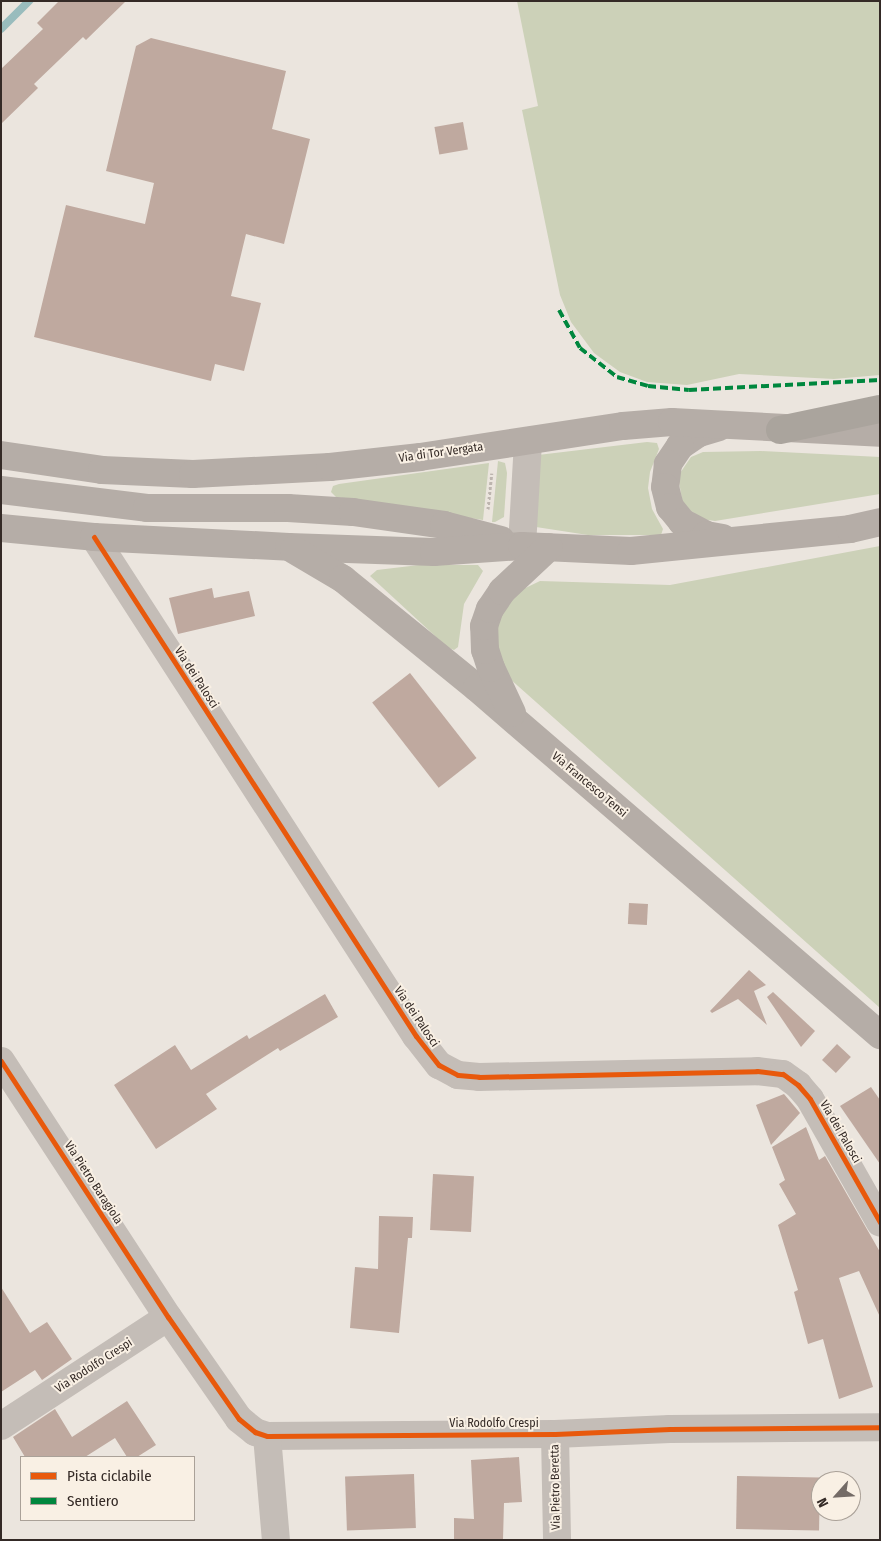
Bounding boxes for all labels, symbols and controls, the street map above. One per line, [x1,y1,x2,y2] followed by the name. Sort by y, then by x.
[398,440,484,466] street label: Via di Tor Vergata
[171,645,221,711] street label: Via dei Palosci
[548,749,630,821] street label: Via Francesco Tensi
[390,984,442,1050] street label: Via dei Palosci
[816,1098,864,1166] street label: Via dei Palosci
[61,1139,125,1227] street label: Via Pietro Baragiola
[53,1336,135,1396] street label: Via Rodolfo Crespi
[449,1417,539,1431] street label: Via Rodolfo Crespi
[548,1444,564,1530] street label: Via Pietro Beretta
[20,1456,195,1521] legend
[67,1467,152,1485] text: Pista ciclabile
[811,1471,861,1521] north arrow
[67,1492,119,1510] text: Sentiero
[813,1495,832,1510] text: N

